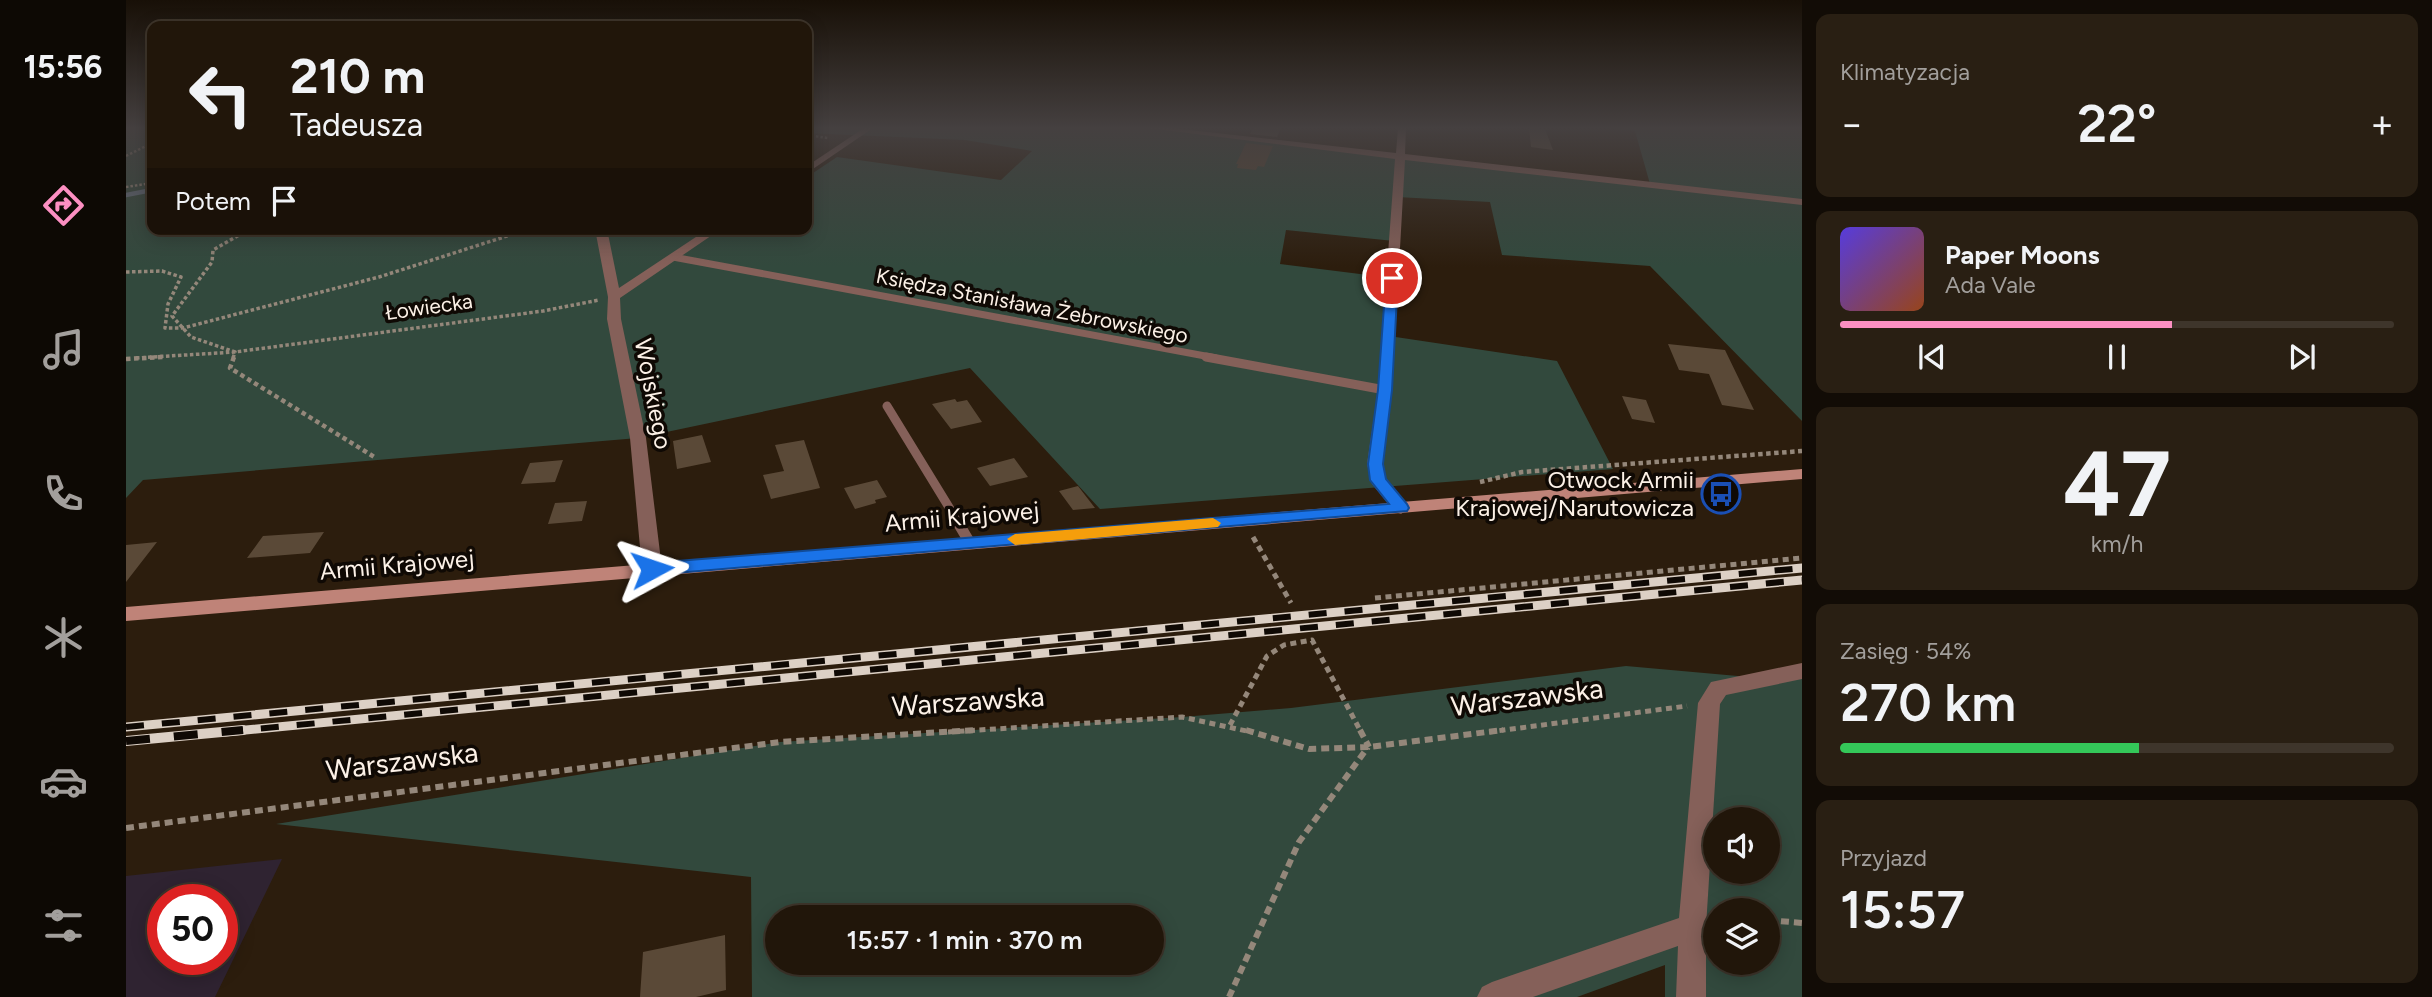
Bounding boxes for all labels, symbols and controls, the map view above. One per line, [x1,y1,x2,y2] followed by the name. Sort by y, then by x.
[290,46,425,105] text: 210 m
[24,48,102,86] text: 15:56
[175,49,266,140] icon: left
[1840,58,1970,86] text: Klimatyzacja
[2078,93,2156,155] text: 22°
[1840,101,1864,147] text: −
[2370,101,2394,147] text: +
[290,106,423,144] text: Tadeusza
[39,181,88,230] icon: directions
[265,182,303,220] icon: arrive
[175,185,251,217] text: Potem
[1945,239,2100,271] text: Paper Moons
[1362,248,1422,308] pin
[1373,259,1411,297] icon: arrive
[874,263,1190,348] street label: Księdza Stanisława Żebrowskiego
[1945,271,2036,299] text: Ada Vale
[384,288,474,325] street label: Łowiecka
[39,325,88,374] icon: music
[629,336,678,452] street label: Wojskiego
[1913,338,1951,376] icon: previous
[2098,338,2136,376] icon: pause
[2283,338,2321,376] icon: next
[2063,430,2171,539] text: 47
[1455,465,1694,522] place label: Otwock Armii Krajowej/Narutowicza
[39,469,88,518] icon: phone
[1700,473,1742,515] bus stop icon: Otwock Armii Krajowej/Narutowicza
[884,495,1040,538] street label: Armii Krajowej
[2091,530,2143,558] text: km/h
[615,532,689,606] position arrow
[319,543,475,586] street label: Armii Krajowej
[39,613,88,662] icon: climate
[1840,637,1971,665] text: Zasięg · 54%
[1449,671,1605,723] street label: Warszawska
[1840,672,2016,734] text: 270 km
[891,679,1045,723] street label: Warszawska
[324,735,480,787] street label: Warszawska
[39,757,88,806] icon: car
[1703,807,1780,975] map controls
[1703,807,1780,884] button: sound
[1840,844,1927,872] text: Przyjazd
[1840,879,1965,941] text: 15:57
[147,884,238,975] speed limit sign: 50
[1703,898,1780,975] button: layers
[39,901,88,950] icon: filters
[847,924,1082,956] text: 15:57 · 1 min · 370 m

